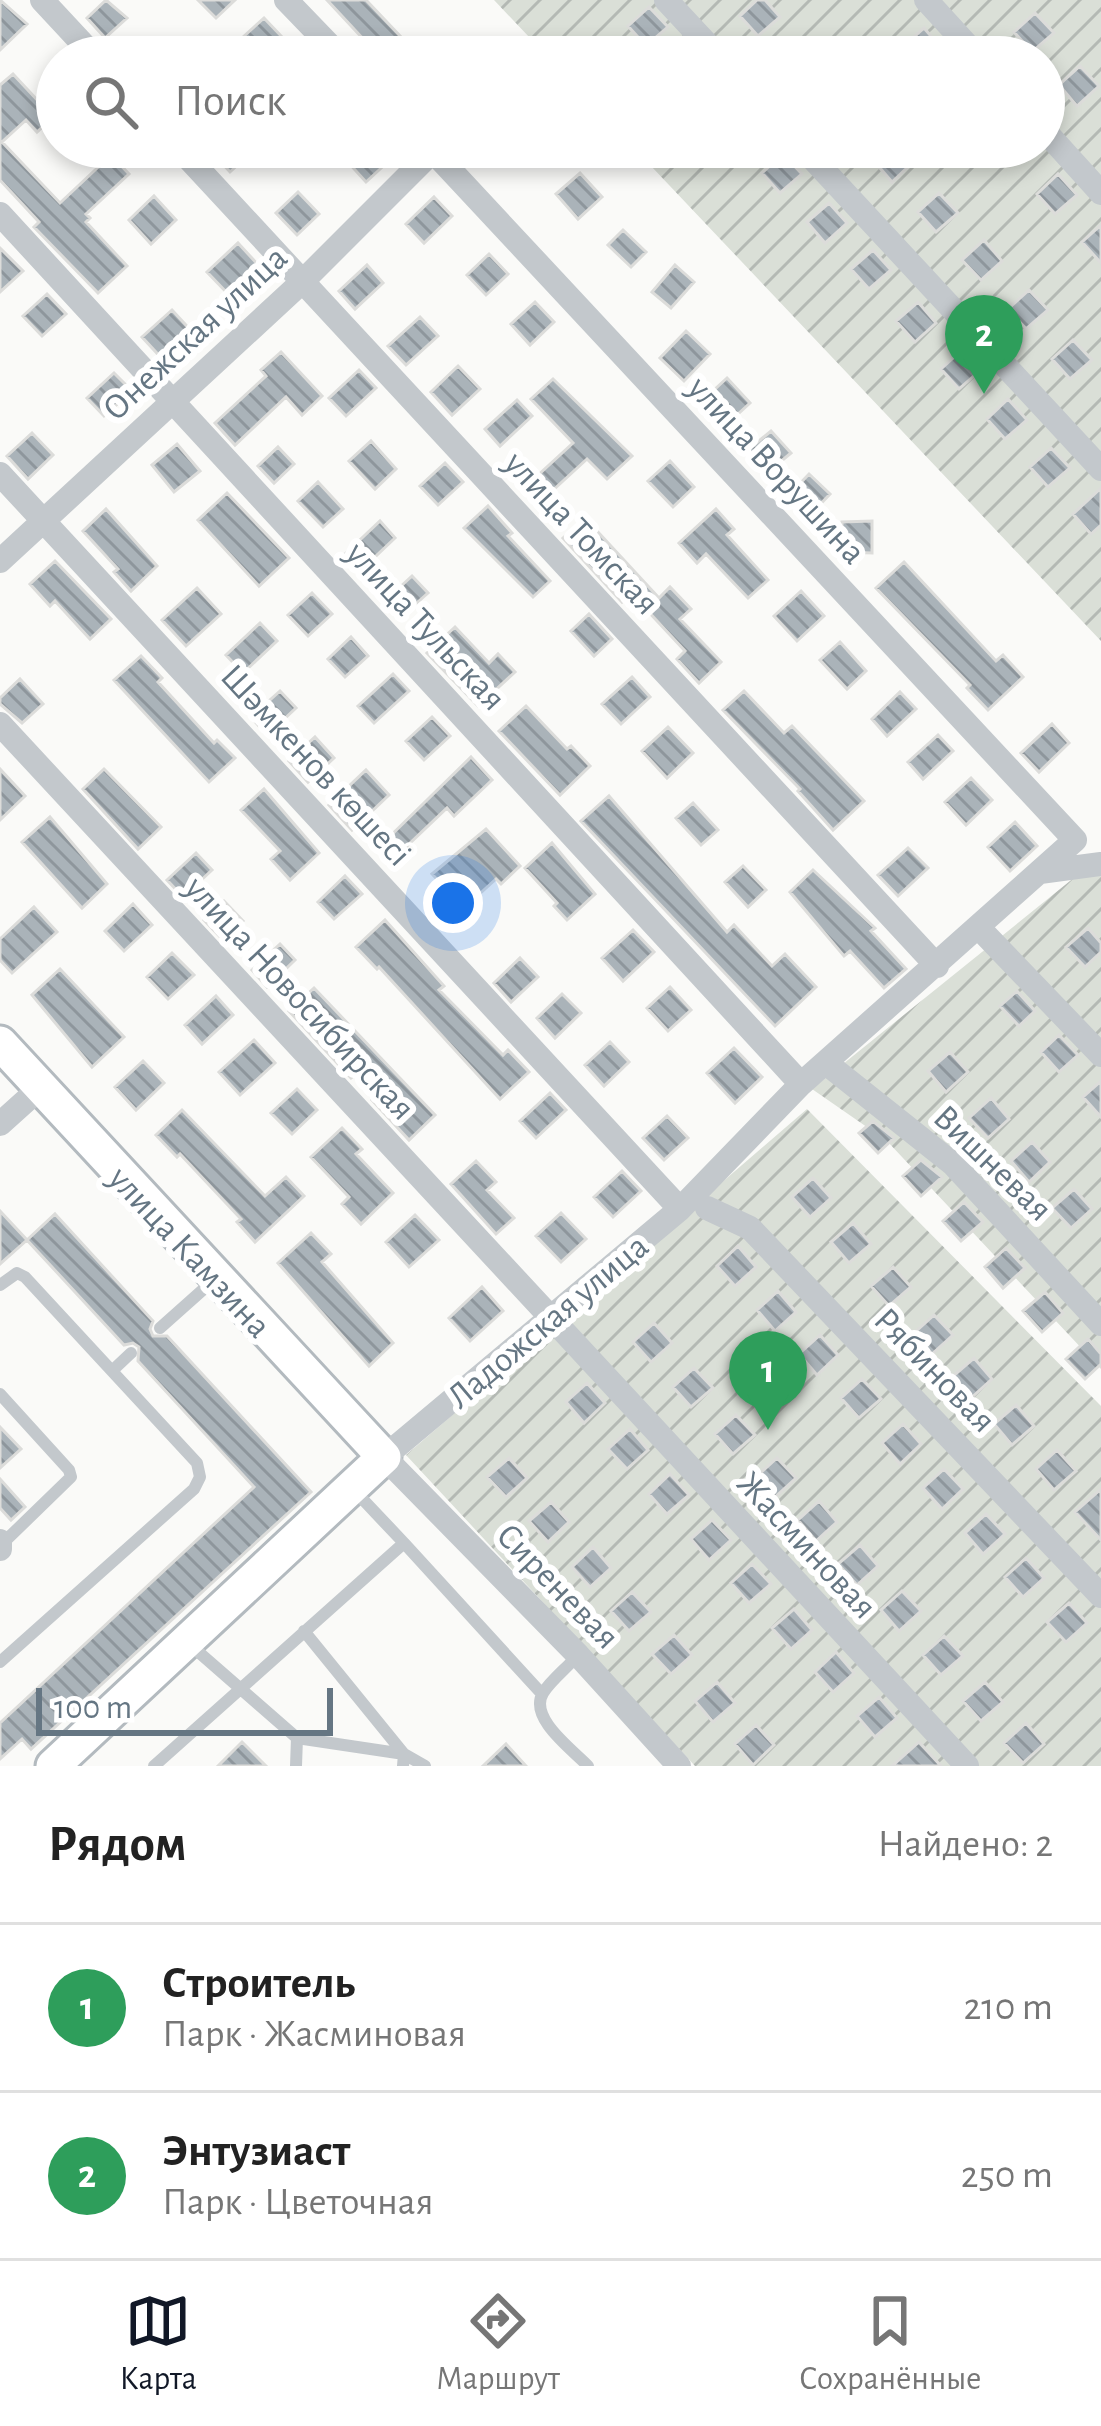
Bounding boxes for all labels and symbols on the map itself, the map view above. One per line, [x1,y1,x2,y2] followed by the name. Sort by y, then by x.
[96,239,294,428] street label: Онежская улица
[945,295,1023,394] pin: 2
[680,369,872,571] street label: улица Ворушина
[497,444,666,622] street label: улица Томская
[338,535,512,717] street label: улица Тульская
[214,658,418,873] street label: Шәмкенов көшесі
[177,869,421,1127] street label: улица Новосибирская
[423,873,483,933] your location
[926,1099,1059,1228] street label: Вишневая
[101,1159,277,1345] street label: улица Камзина
[441,1228,655,1415] street label: Ладожская улица
[867,1301,1002,1440] street label: Рябиновая
[729,1331,807,1430] pin: 1
[730,1465,883,1626] street label: Жасминовая
[489,1517,626,1656] street label: Сиреневая
[36,1682,333,1735] scale bar

